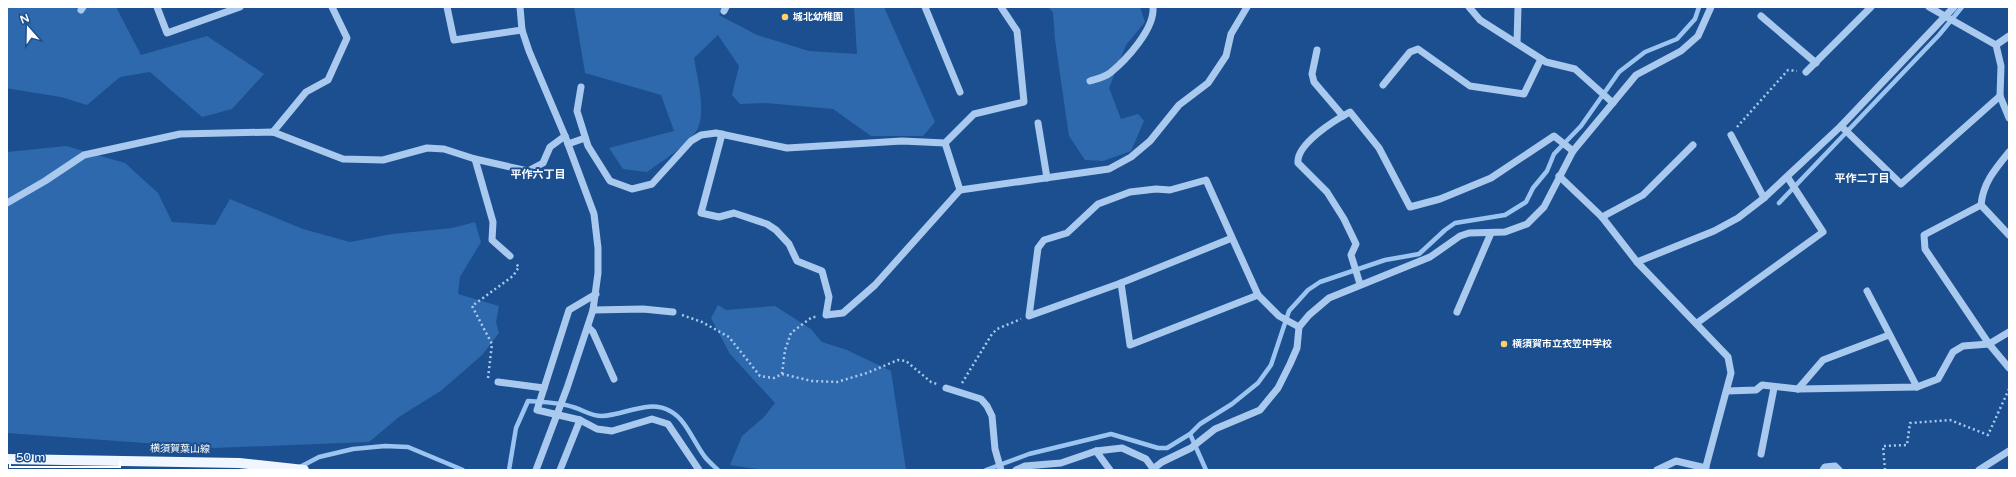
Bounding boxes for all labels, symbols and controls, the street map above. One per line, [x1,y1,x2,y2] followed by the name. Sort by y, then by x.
[8,8,48,48] north arrow
[18,11,31,27] text: N
[793,11,843,23] place label: 城北幼稚園
[780,12,790,22] marker: 城北幼稚園
[511,168,566,181] district label: 平作六丁目
[1835,172,1890,185] district label: 平作二丁目
[1512,338,1612,350] place label: 横須賀市立衣笠中学校
[1499,339,1509,349] marker: 横須賀市立衣笠中学校
[150,442,210,456] street label: 横須賀葉山線
[10,443,120,469] scale bar
[16,450,45,464] text: 50 m

